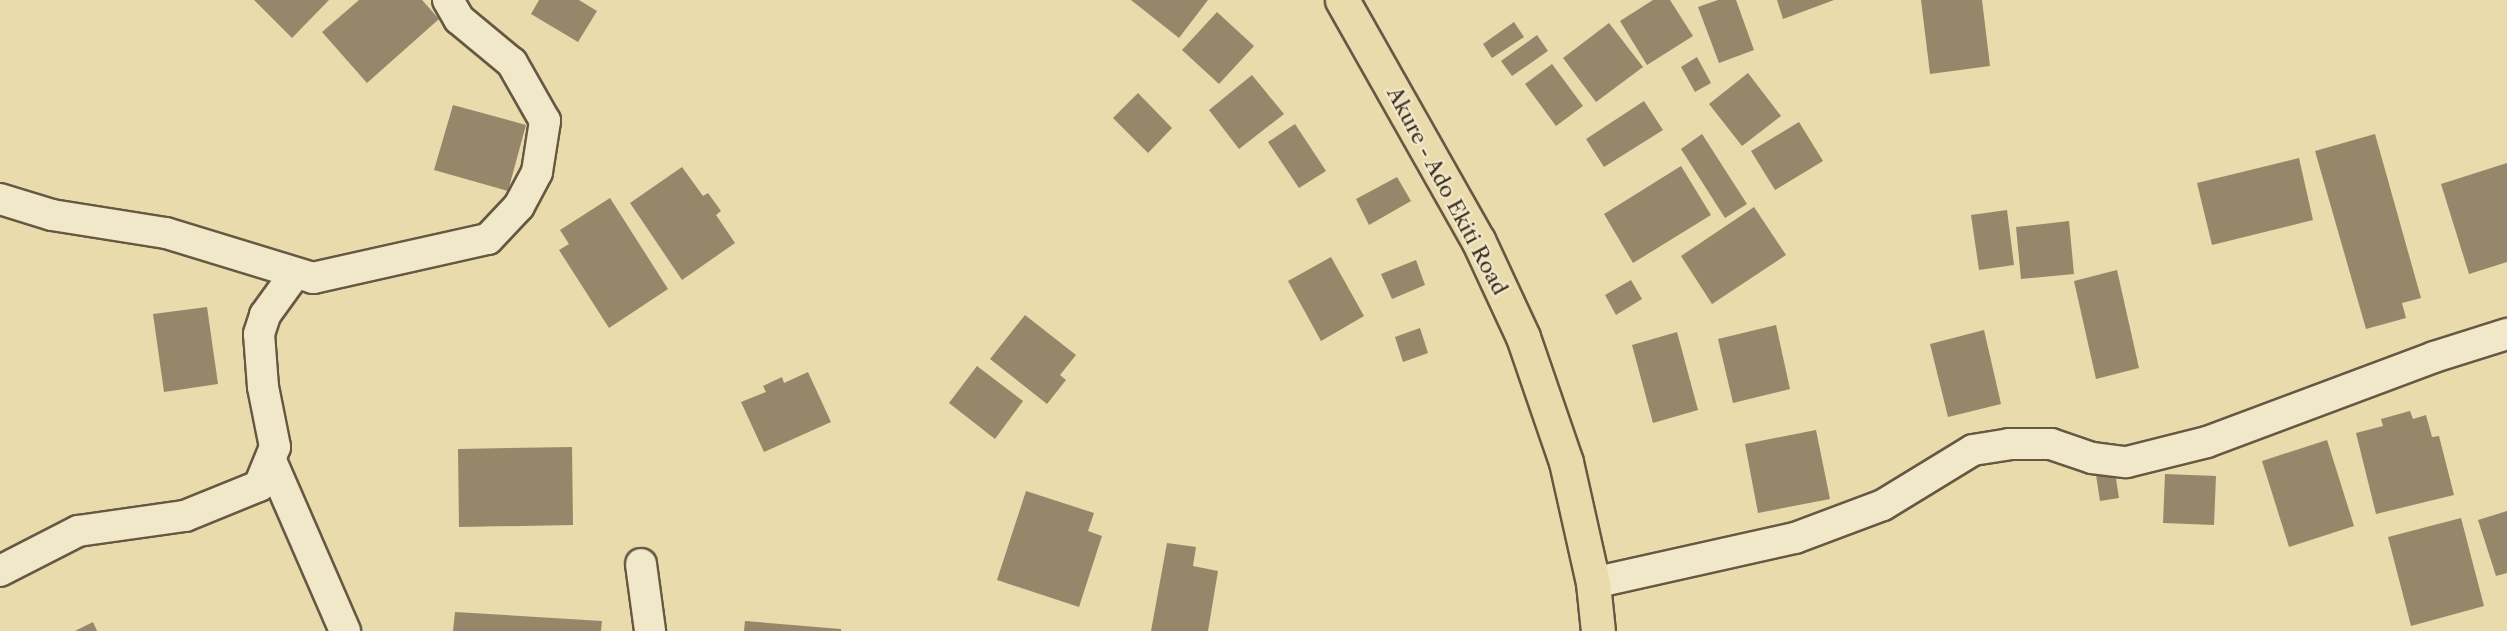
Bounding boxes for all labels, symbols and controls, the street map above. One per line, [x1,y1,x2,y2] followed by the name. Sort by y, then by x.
[1381,82,1513,300] street label: Akure - Ado Ekiti Road

